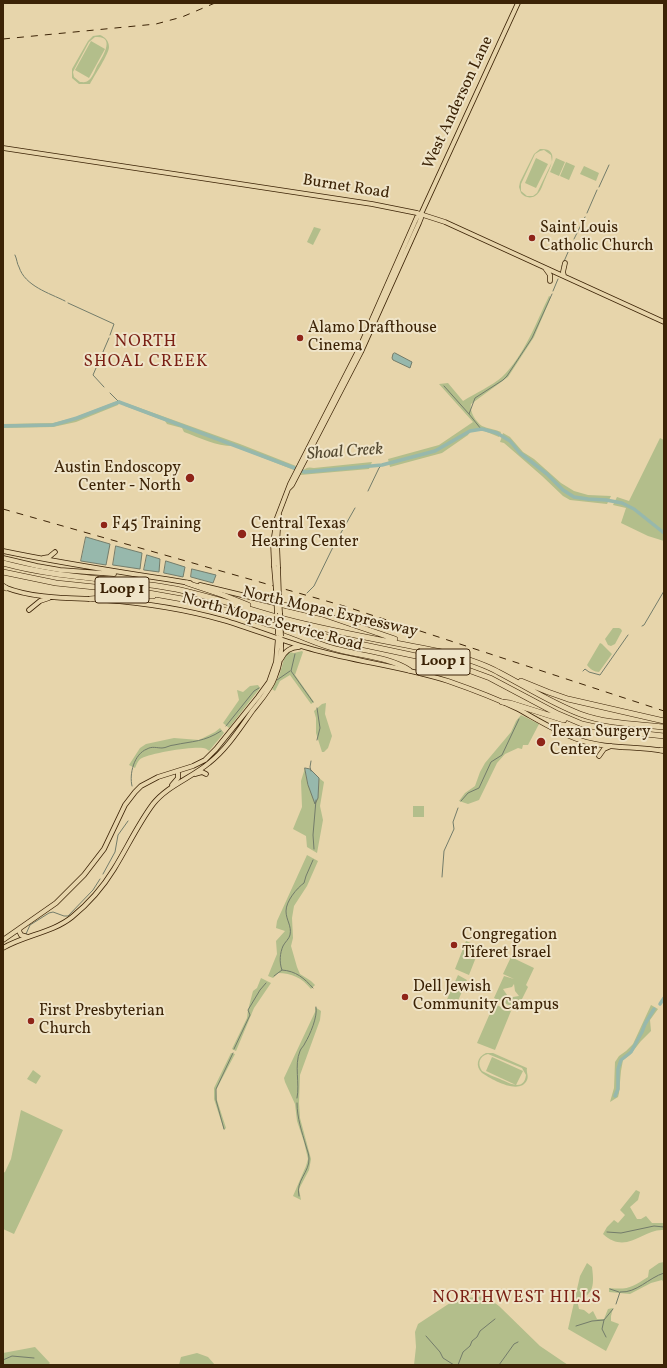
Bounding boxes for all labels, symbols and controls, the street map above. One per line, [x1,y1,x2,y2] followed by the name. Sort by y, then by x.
[420,34,498,172] street label: West Anderson Lane
[301,172,391,204] street label: Burnet Road
[540,219,654,257] place label: Saint Louis Catholic Church
[527,233,537,243] marker: Saint Louis Catholic Church
[308,319,437,357] place label: Alamo Drafthouse Cinema
[84,333,208,373] district label: NORTH SHOAL CREEK
[295,333,305,343] marker: Alamo Drafthouse Cinema
[306,440,384,466] water label: Shoal Creek
[54,459,181,497] place label: Austin Endoscopy Center - North
[184,472,196,484] marker: Austin Endoscopy Center - North
[112,515,201,535] place label: F45 Training
[251,515,358,553] place label: Central Texas Hearing Center
[99,520,109,530] marker: F45 Training
[236,528,248,540] marker: Central Texas Hearing Center
[95,577,149,603] road number: Loop 1
[240,583,420,643] street label: North Mopac Expressway
[179,590,365,656] street label: North Mopac Service Road
[416,649,470,675] road number: Loop 1
[550,723,651,761] place label: Texan Surgery Center
[535,736,547,748] marker: Texan Surgery Center
[462,926,557,964] place label: Congregation Tiferet Israel
[449,940,459,950] marker: Congregation Tiferet Israel
[413,978,559,1016] place label: Dell Jewish Community Campus
[400,992,410,1002] marker: Dell Jewish Community Campus
[39,1002,164,1040] place label: First Presbyterian Church
[26,1016,36,1026] marker: First Presbyterian Church
[432,1289,602,1309] district label: NORTHWEST HILLS

